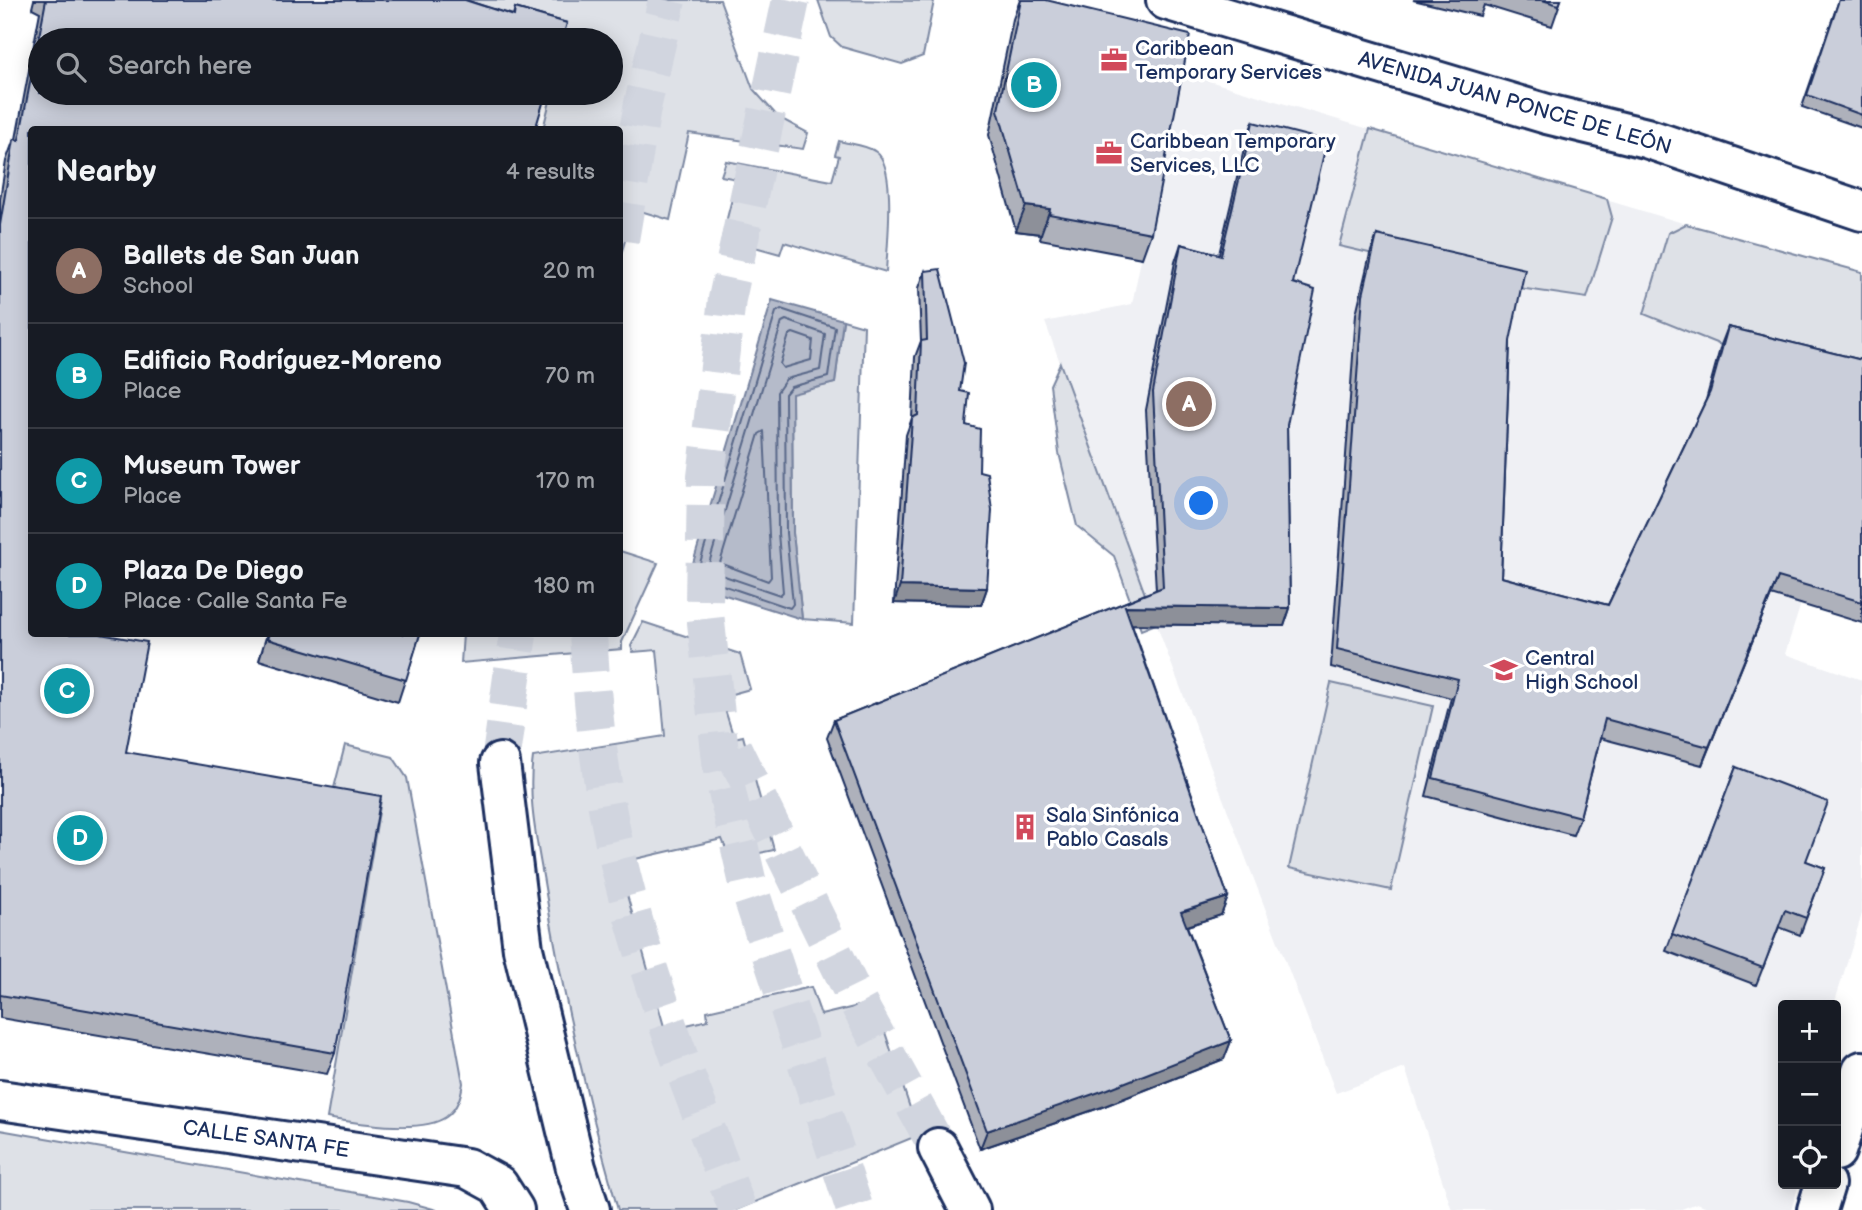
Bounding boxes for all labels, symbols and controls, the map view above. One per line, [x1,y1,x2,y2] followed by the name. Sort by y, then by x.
[28,28,623,105] search box
[1135,36,1322,85] place label: Caribbean Temporary Services
[1099,45,1129,75] office icon: Caribbean Temporary Services
[1355,46,1675,160] street label: AVENIDA JUAN PONCE DE LEÓN
[52,48,90,86] icon: search
[108,51,252,82] text: Search here
[1011,59,1057,111] pin: B
[1130,129,1336,178] place label: Caribbean Temporary Services, LLC
[1094,138,1124,168] office icon: Caribbean Temporary Services, LLC
[56,154,156,190] text: Nearby
[506,158,595,186] text: 4 results
[123,241,360,272] text: Ballets de San Juan
[72,257,86,285] text: A
[543,257,595,285] text: 20 m
[123,272,193,300] text: School
[123,346,442,377] text: Edificio Rodríguez-Moreno
[71,362,87,390] text: B
[545,362,595,390] text: 70 m
[123,377,181,405] text: Place
[1166,378,1212,430] pin: A
[123,451,300,482] text: Museum Tower
[71,467,87,495] text: C
[536,467,595,495] text: 170 m
[123,482,181,510] text: Place
[1184,486,1218,520] your location
[123,556,304,587] text: Plaza De Diego
[71,572,87,600] text: D
[534,572,595,600] text: 180 m
[123,587,347,615] text: Place · Calle Santa Fe
[1525,646,1638,695] place label: Central High School
[1489,655,1519,685] school or university icon: Central High School
[44,665,90,717] pin: C
[1046,803,1179,852] place label: Sala Sinfónica Pablo Casals
[57,812,103,864] pin: D
[1010,812,1040,842] building icon: Sala Sinfónica Pablo Casals
[1778,1000,1841,1189] map controls
[1778,1000,1841,1063] button: +
[1778,1063,1841,1126] button: −
[181,1115,351,1163] street label: CALLE SANTA FE
[1778,1126,1841,1189] button: locate

